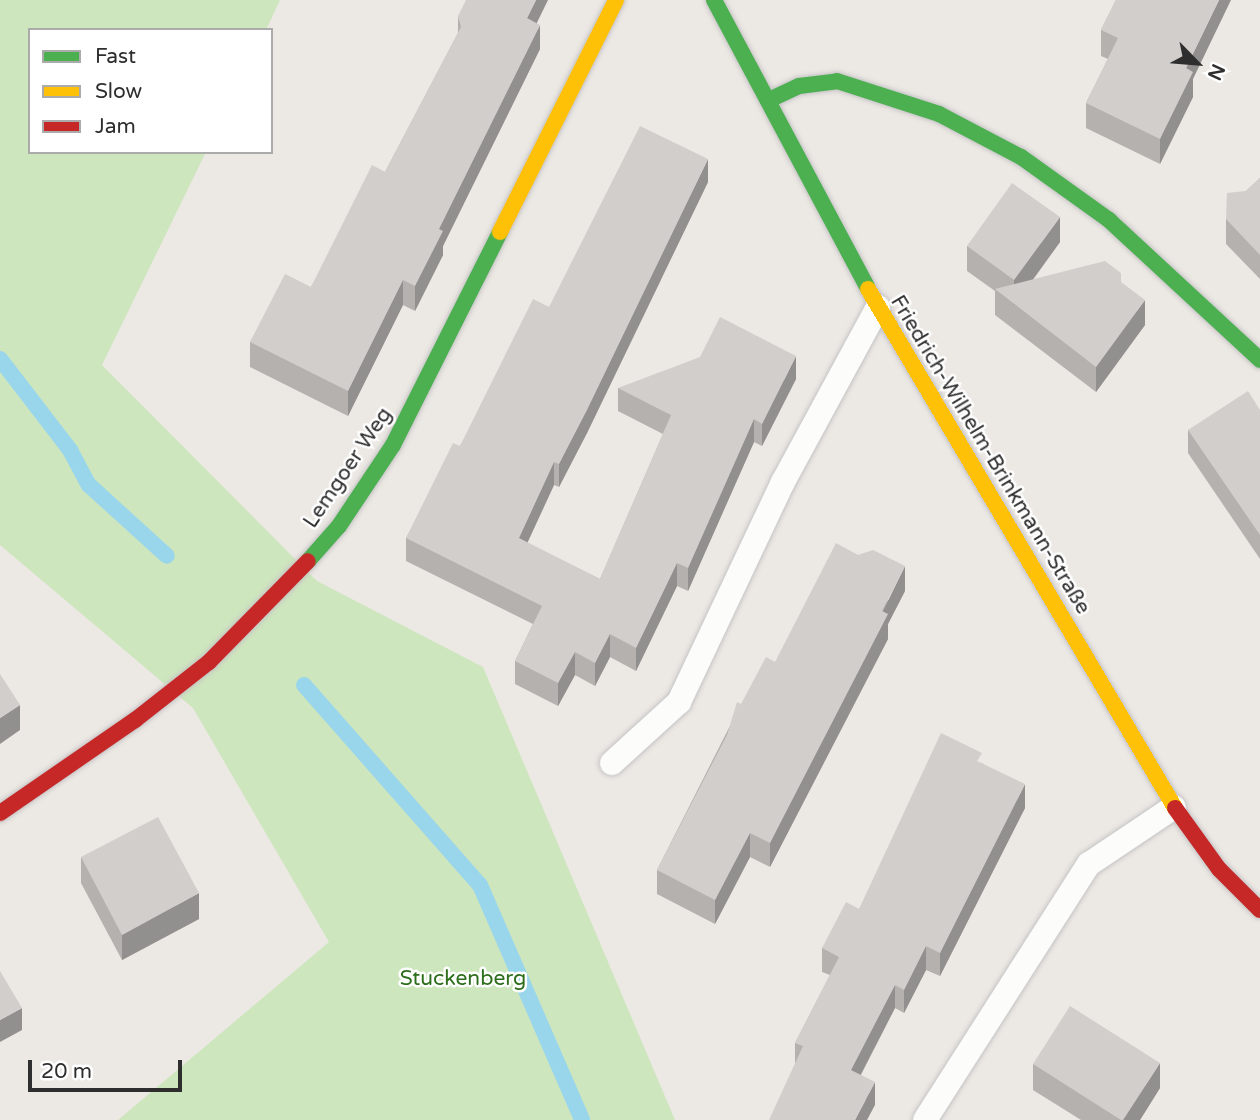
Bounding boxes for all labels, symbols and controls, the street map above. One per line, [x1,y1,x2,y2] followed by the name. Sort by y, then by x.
[28,28,273,154] legend
[1162,28,1232,98] north arrow
[95,44,136,69] text: Fast
[1203,60,1229,83] text: N
[95,79,142,104] text: Slow
[95,114,136,139] text: Jam
[885,291,1095,619] street label: Friedrich-Wilhelm-Brinkmann-Straße
[298,403,398,533] street label: Lemgoer Weg
[400,966,526,992] park label: Stuckenberg
[32,1046,186,1090] scale bar
[41,1059,92,1084] text: 20 m

